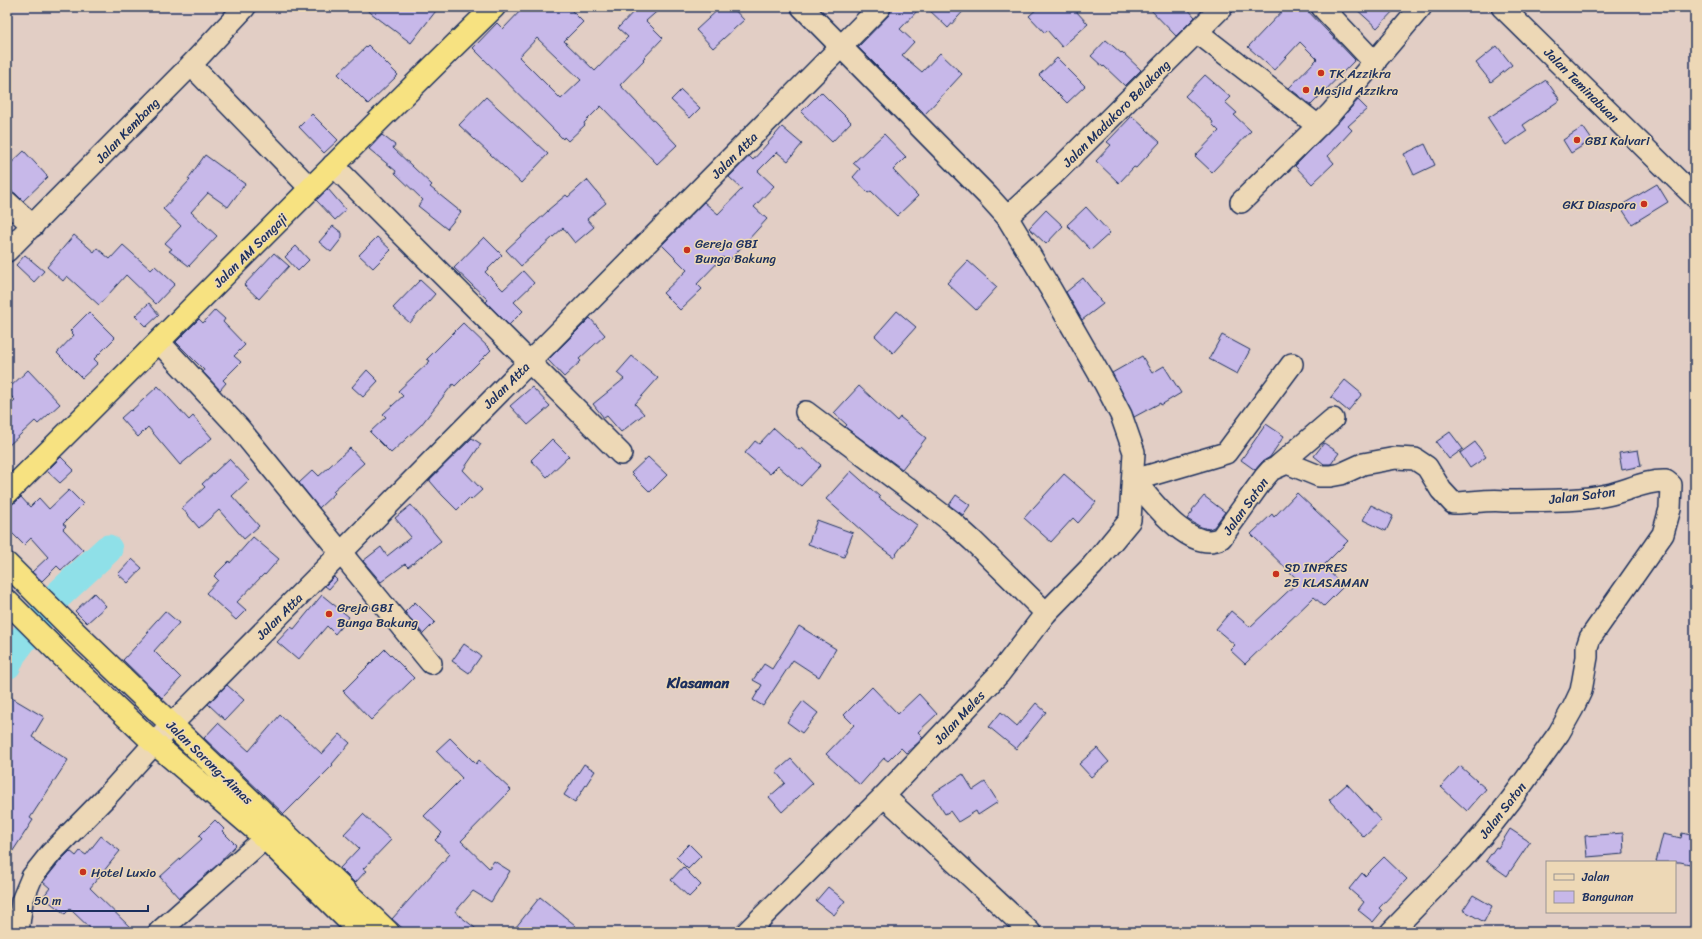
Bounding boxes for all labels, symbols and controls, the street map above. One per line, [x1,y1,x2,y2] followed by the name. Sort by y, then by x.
[1538,41,1625,129] street label: Jalan Teminabuan
[1056,53,1176,174] street label: Jalan Madukoro Belakang
[1329,62,1391,85] place label: TK Azzikra
[1316,68,1326,78] marker: TK Azzikra
[1314,79,1399,102] place label: Masjid Azzikra
[1301,85,1311,95] marker: Masjid Azzikra
[89,92,165,169] street label: Jalan Kembang
[705,126,764,185] street label: Jalan Atta
[1585,129,1650,152] place label: GBI Kalvari
[1572,135,1582,145] marker: GBI Kalvari
[1562,193,1636,216] place label: GKI Diaspora
[1639,199,1649,209] marker: GKI Diaspora
[207,207,293,294] street label: Jalan AM Sangaji
[695,232,776,270] place label: Gereja GBI Bunga Bakung
[682,245,692,255] marker: Gereja GBI Bunga Bakung
[477,356,536,415] street label: Jalan Atta
[1216,473,1274,541] street label: Jalan Saton
[1547,480,1617,511] street label: Jalan Saton
[1284,556,1369,594] place label: SD INPRES 25 KLASAMAN
[1271,569,1281,579] marker: SD INPRES 25 KLASAMAN
[250,587,309,646] street label: Jalan Atta
[337,596,418,634] place label: Greja GBI Bunga Bakung
[324,609,334,619] marker: Greja GBI Bunga Bakung
[666,670,730,696] district label: Klasaman
[927,684,991,750] street label: Jalan Meles
[160,714,259,811] street label: Jalan Sorong-Aimas
[1472,777,1532,844] street label: Jalan Saton
[91,861,156,884] place label: Hotel Luxio
[1546,861,1676,913] legend
[1581,866,1610,888] text: Jalan
[78,867,88,877] marker: Hotel Luxio
[1582,886,1634,908] text: Bangunan
[28,887,148,913] scale bar
[34,890,61,912] text: 50 m

